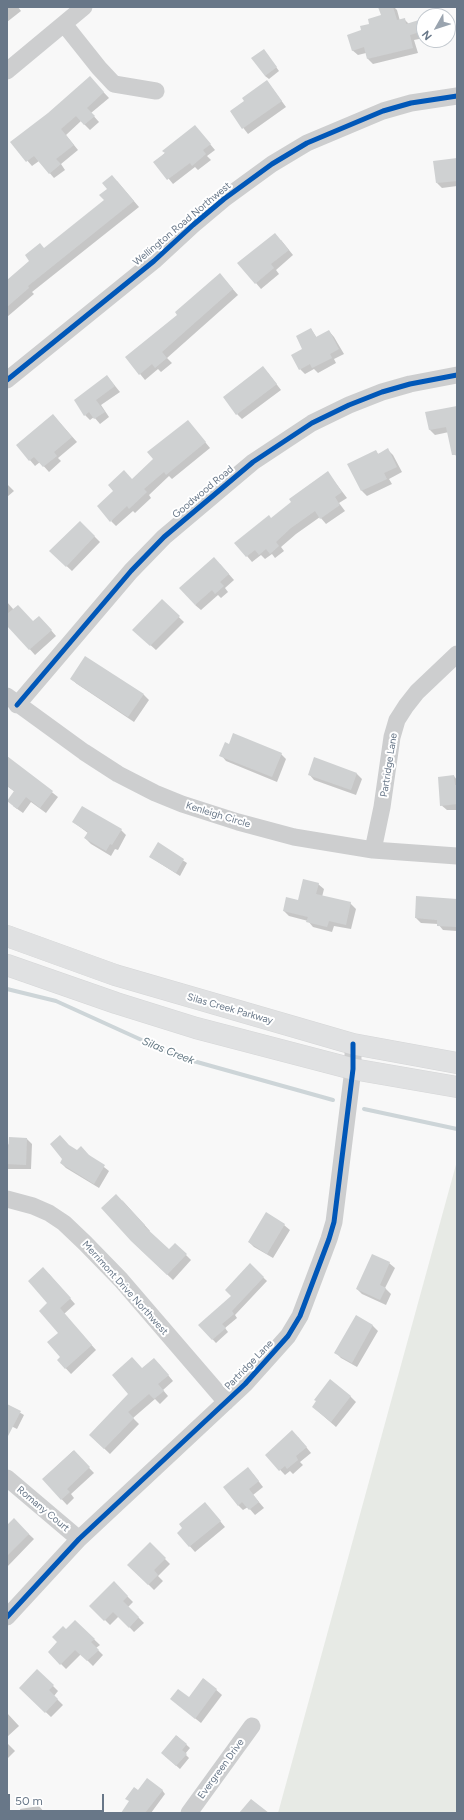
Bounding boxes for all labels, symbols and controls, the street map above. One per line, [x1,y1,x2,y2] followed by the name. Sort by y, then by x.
[416,8,456,48] north arrow
[419,28,435,43] text: N
[131,180,233,268] street label: Wellington Road Northwest
[170,463,236,521] street label: Goodwood Road
[378,732,400,798] street label: Partridge Lane
[184,799,252,831] street label: Kenleigh Circle
[186,991,274,1027] street label: Silas Creek Parkway
[140,1035,196,1067] water label: Silas Creek
[80,1238,170,1338] street label: Merrimont Drive Northwest
[222,1338,276,1392] street label: Partridge Lane
[14,1484,72,1534] street label: Romany Court
[195,1737,247,1801] street label: Evergreen Drive
[10,1786,106,1812] scale bar
[15,1794,43,1808] text: 50 m

